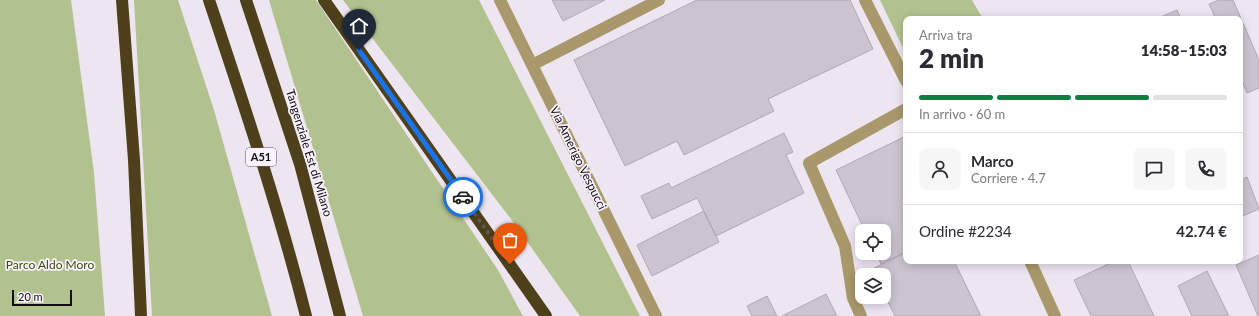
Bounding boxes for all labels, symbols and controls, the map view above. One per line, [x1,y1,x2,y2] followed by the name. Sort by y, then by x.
[342,9,376,50] pin
[348,15,370,37] icon: home
[919,27,972,43] text: Arriva tra
[1141,41,1227,59] text: 14:58–15:03
[919,42,984,74] text: 2 min
[283,87,336,219] street label: Tangenziale Est di Milano
[547,104,610,212] street label: Via Amerigo Vespucci
[919,106,1005,122] text: In arrivo · 60 m
[246,148,276,166] road number: A51
[919,148,961,190] button: person
[1133,148,1175,190] button: chat
[1185,148,1227,190] button: phone
[971,152,1014,170] text: Marco
[971,170,1046,186] text: Corriere · 4.7
[443,177,483,217] courier
[452,186,474,208] icon: car
[919,222,1012,240] text: Ordine #2234
[1176,222,1227,240] text: 42.74 €
[493,223,527,264] pin
[855,224,891,304] map controls
[855,224,891,260] button: locate
[499,229,521,251] icon: bag
[6,257,94,272] park label: Parco Aldo Moro
[855,268,891,304] button: layers
[12,288,72,307] scale bar
[18,290,43,303] text: 20 m

